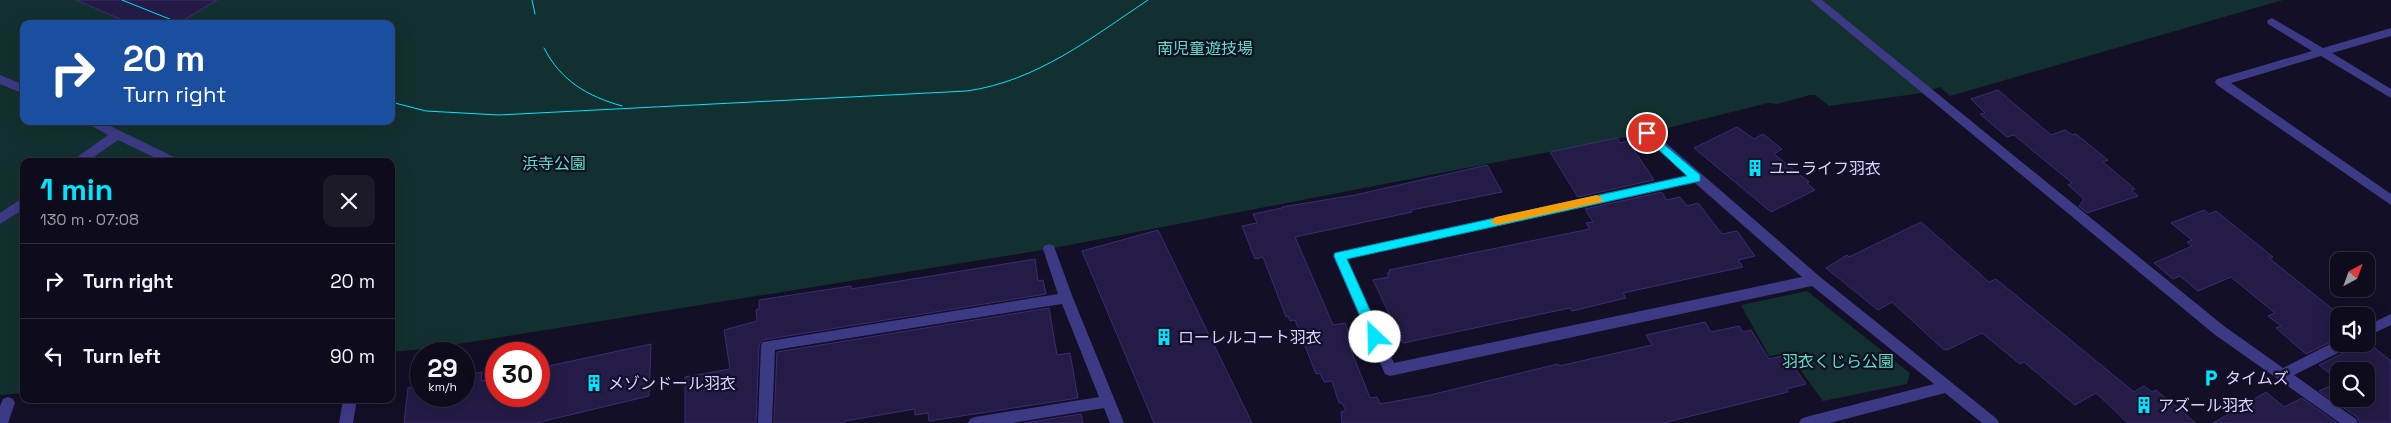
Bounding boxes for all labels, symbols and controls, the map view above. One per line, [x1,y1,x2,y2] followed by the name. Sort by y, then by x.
[123,37,205,81] text: 20 m
[1157,38,1253,59] park label: 南児童遊技場
[40,40,105,105] icon: right
[123,80,226,108] text: Turn right
[1626,112,1668,154] pin
[1633,119,1661,147] icon: arrive
[522,153,586,174] park label: 浜寺公園
[1745,158,1765,178] building icon: ユニライフ羽衣
[1769,158,1881,179] place label: ユニライフ羽衣
[40,170,113,209] text: 1 min
[323,175,375,227] button: close
[40,209,139,230] text: 130 m · 07:08
[2330,252,2375,298] north arrow
[2330,252,2375,407] map controls
[40,267,68,295] icon: right
[83,269,173,294] text: Turn right
[330,269,375,294] text: 20 m
[2330,307,2375,352] button: sound
[1348,310,1400,362] position arrow
[1154,327,1174,347] building icon: ローレルコート羽衣
[1178,327,1322,348] place label: ローレルコート羽衣
[40,342,68,370] icon: left
[485,342,550,407] speed limit sign: 30
[83,344,161,369] text: Turn left
[330,344,375,369] text: 90 m
[1782,351,1894,372] park label: 羽衣くじら公園
[427,352,458,384] text: 29
[2330,362,2375,407] button: search
[2201,368,2221,388] parking icon: タイムズ
[2225,368,2289,389] place label: タイムズ
[584,373,604,393] building icon: メゾンドール羽衣
[608,373,736,394] place label: メゾンドール羽衣
[428,379,457,395] text: km/h
[2134,395,2154,415] building icon: アズール羽衣
[2158,395,2254,416] place label: アズール羽衣

